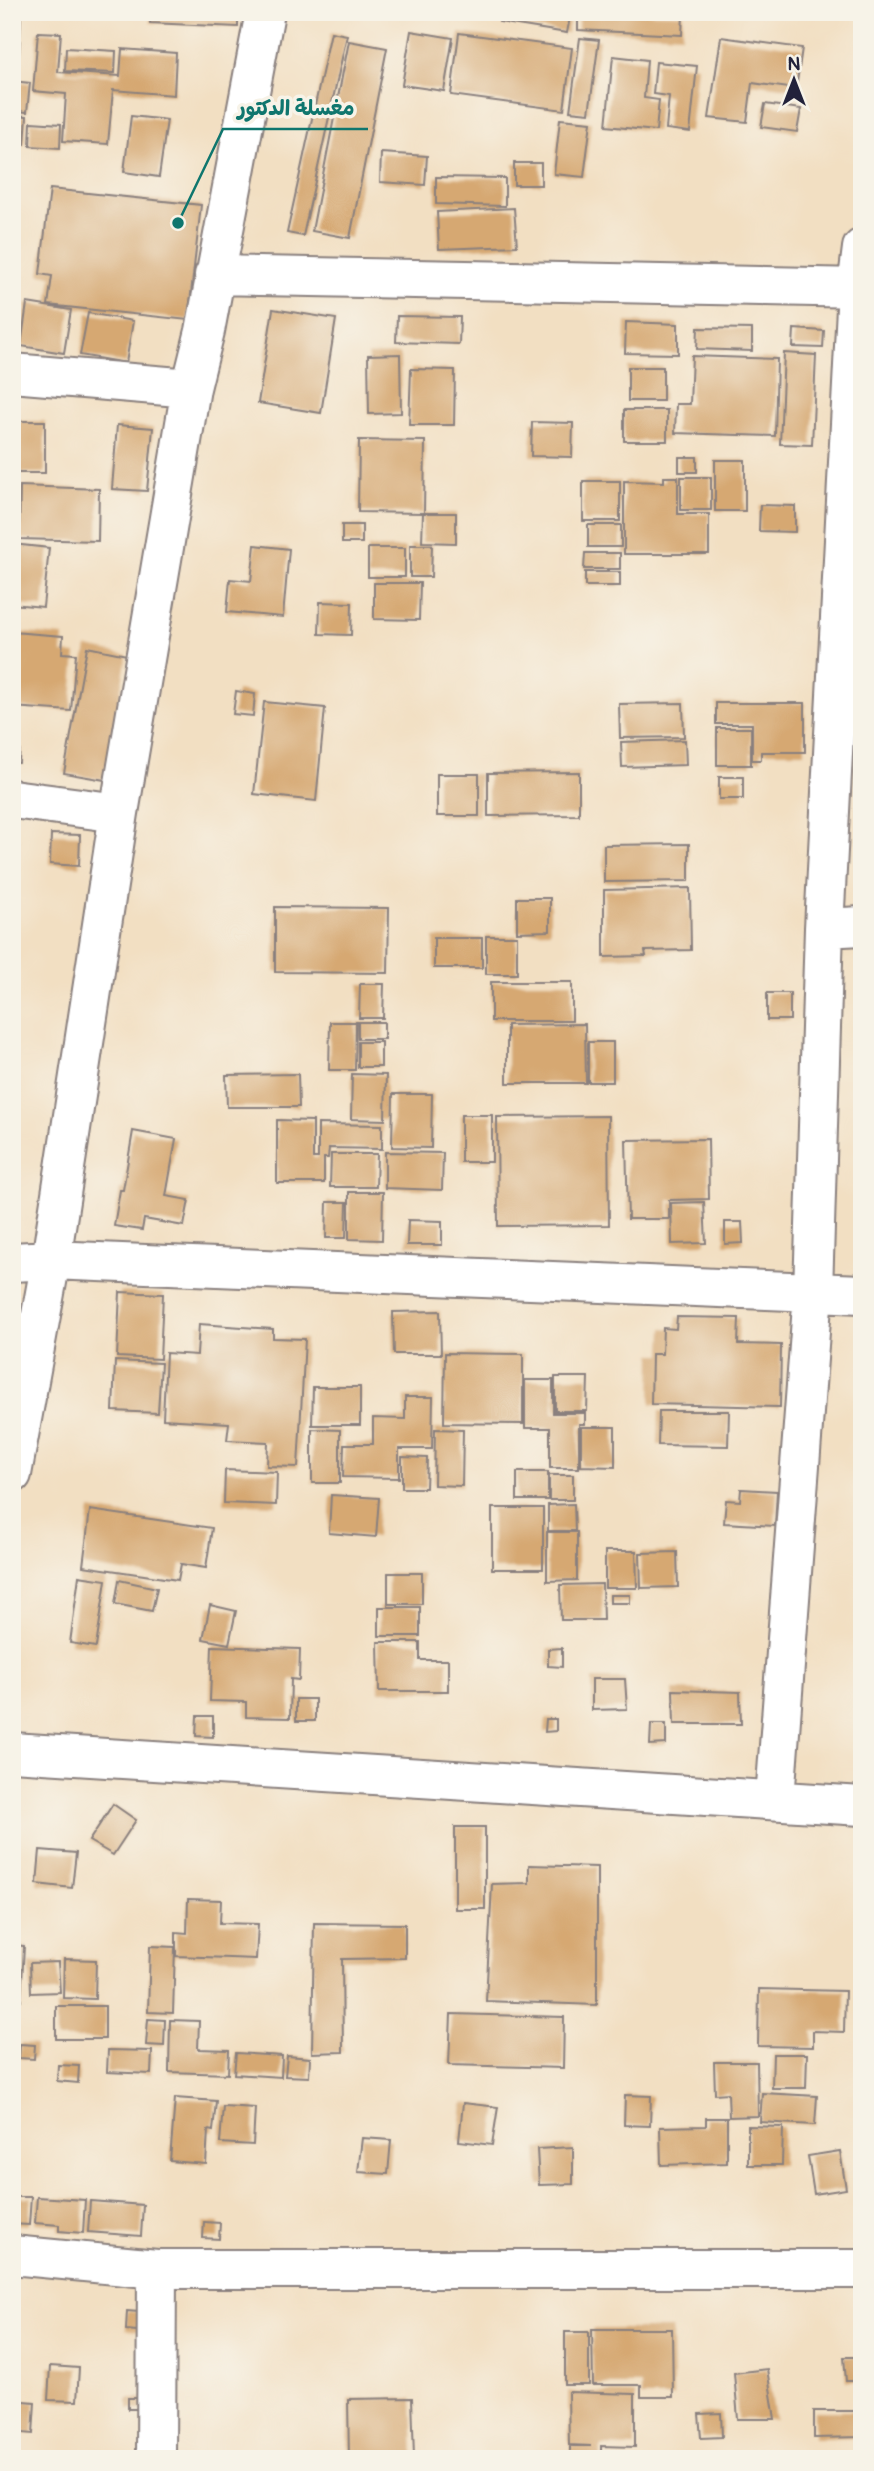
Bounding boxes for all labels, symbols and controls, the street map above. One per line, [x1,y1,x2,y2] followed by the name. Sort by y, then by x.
[758,46,828,116] north arrow
[788,52,801,76] text: N
[223,87,368,129] callout: مغسلة الدكتور
[236,95,354,122] text: مغسلة الدكتور

